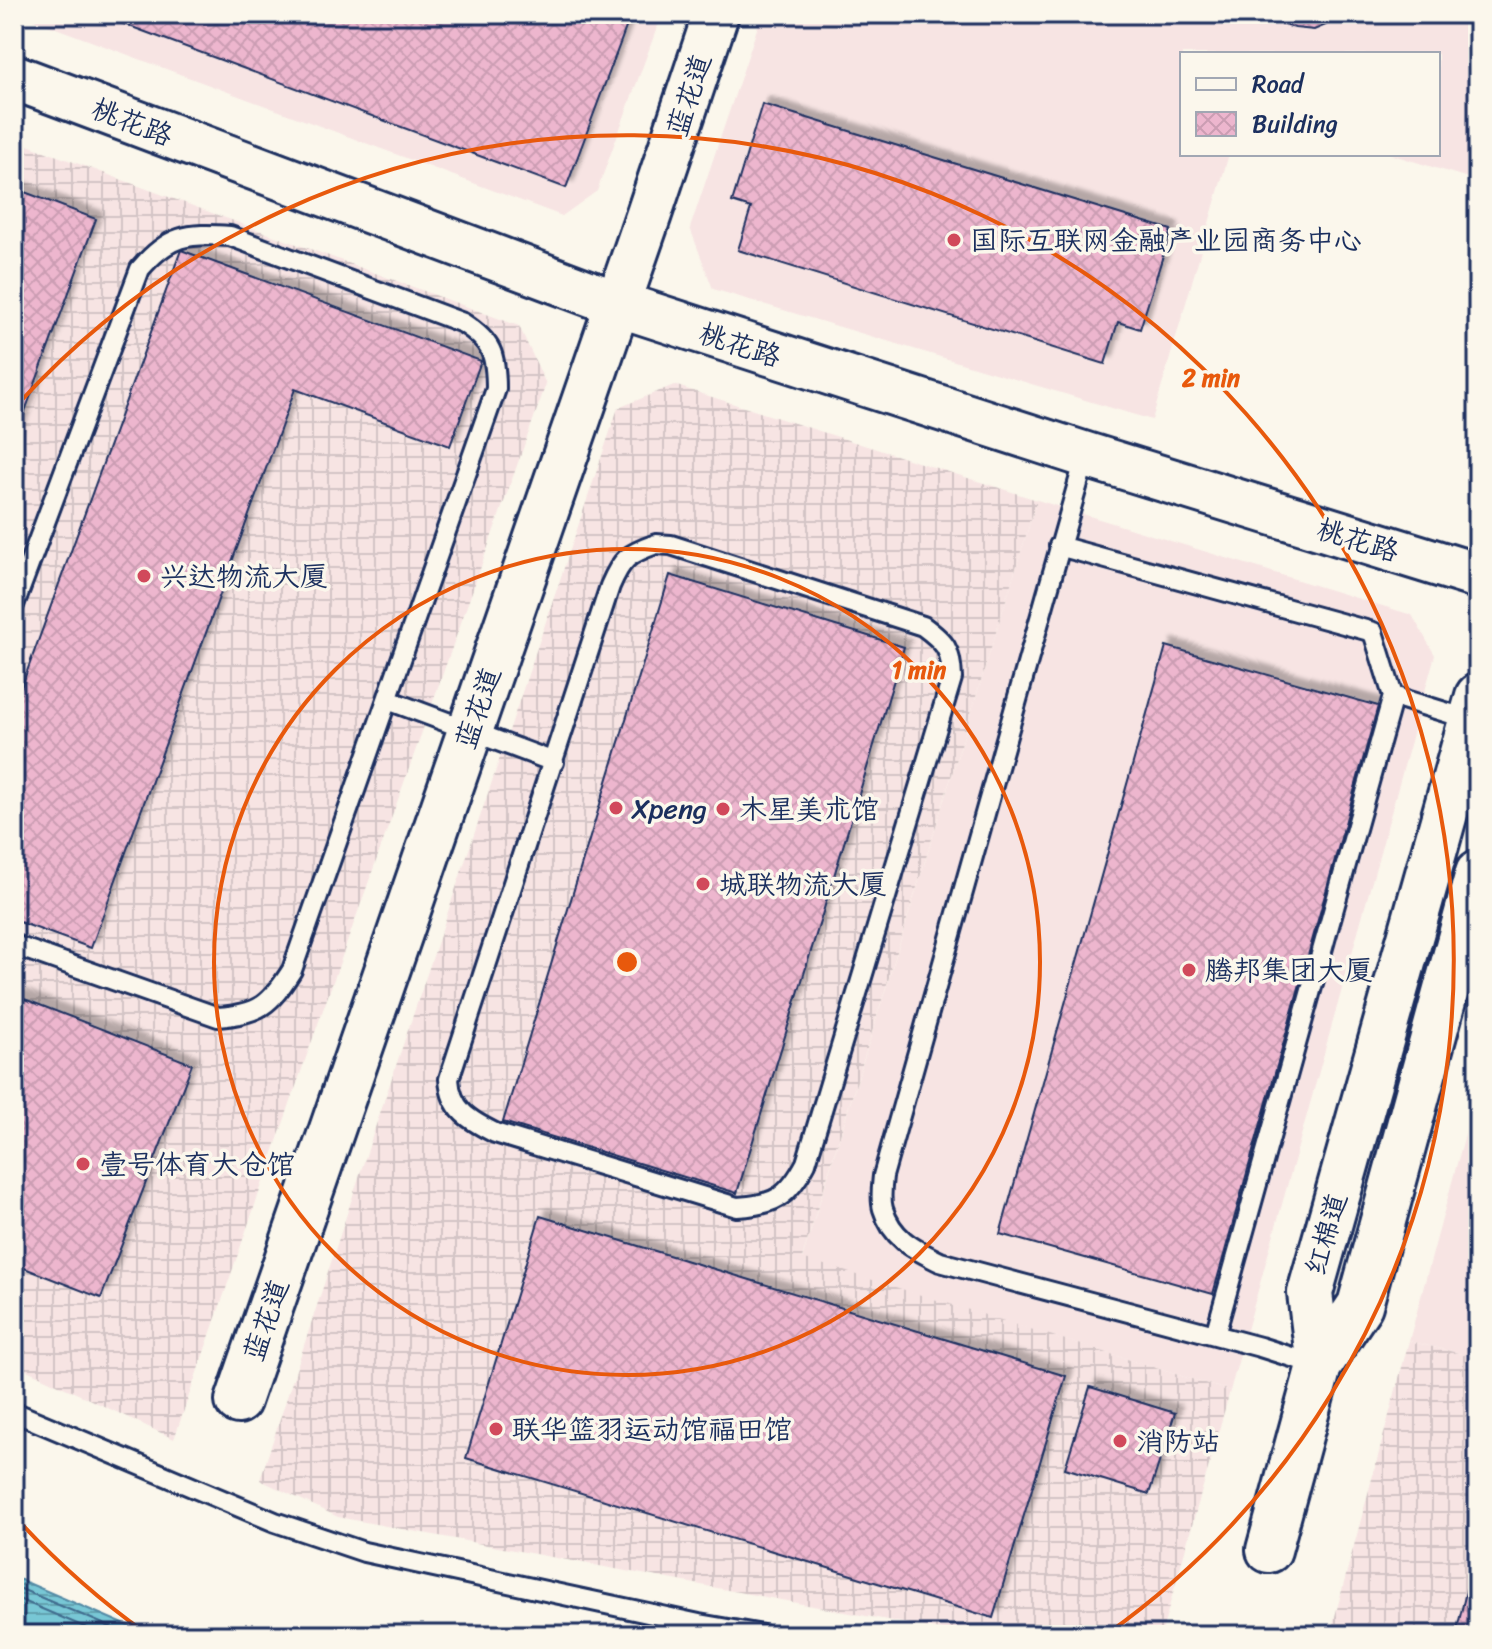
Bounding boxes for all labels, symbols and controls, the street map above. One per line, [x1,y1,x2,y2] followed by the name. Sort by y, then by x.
[653,47,725,143] street label: 蓝花道
[1180,52,1440,156] legend
[1252,63,1306,105] text: Road
[84,84,180,160] street label: 桃花路
[1252,103,1338,145] text: Building
[970,216,1362,265] place label: 国际互联网金融产业园商务中心
[945,231,963,249] marker: 国际互联网金融产业园商务中心
[692,309,788,381] street label: 桃花路
[1181,357,1240,399] text: 2 min
[1311,504,1405,576] street label: 桃花路
[160,552,328,601] place label: 兴达物流大厦
[135,567,153,585] marker: 兴达物流大厦
[892,649,946,691] text: 1 min
[441,660,515,756] street label: 蓝花道
[631,784,707,833] place label: Xpeng
[739,785,879,834] place label: 木星美术馆
[607,799,625,817] marker: Xpeng
[714,800,732,818] marker: 木星美术馆
[719,860,887,909] place label: 城联物流大厦
[694,875,712,893] marker: 城联物流大厦
[1205,946,1373,995] place label: 腾邦集团大厦
[613,948,641,976] centre of rings
[1180,961,1198,979] marker: 腾邦集团大厦
[99,1140,295,1189] place label: 壹号体育大仓馆
[74,1155,92,1173] marker: 壹号体育大仓馆
[1291,1187,1361,1281] street label: 红棉道
[229,1272,303,1368] street label: 蓝花道
[512,1405,792,1454] place label: 联华篮羽运动馆福田馆
[1136,1417,1220,1466] place label: 消防站
[487,1420,505,1438] marker: 联华篮羽运动馆福田馆
[1111,1432,1129,1450] marker: 消防站

